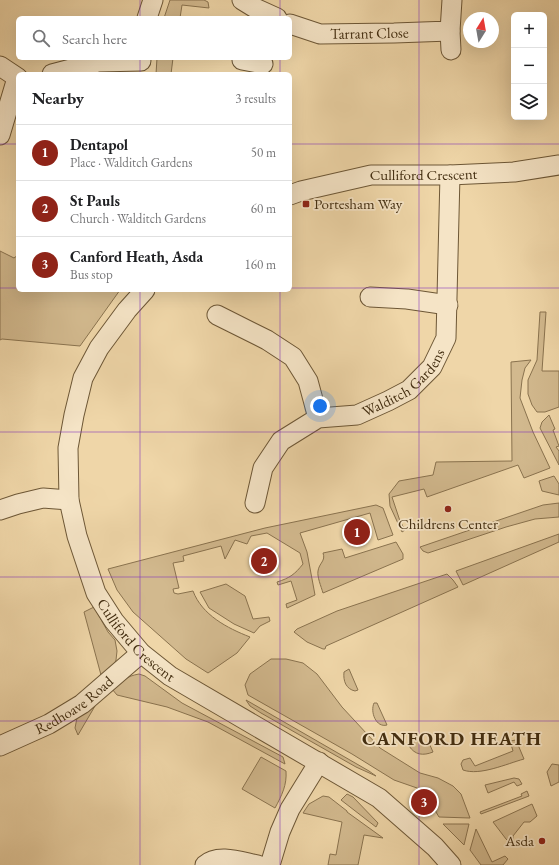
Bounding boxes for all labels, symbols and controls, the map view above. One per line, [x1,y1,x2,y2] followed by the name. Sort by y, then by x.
[463,12,499,48] north arrow
[511,12,547,120] map controls
[511,12,547,48] button: +
[16,16,292,60] search box
[330,22,409,43] street label: Tarrant Close
[30,27,52,49] icon: search
[62,29,127,48] text: Search here
[511,48,547,84] button: −
[511,84,547,120] button: layers
[32,87,84,109] text: Nearby
[235,90,276,107] text: 3 results
[70,135,128,154] text: Dentapol
[42,144,48,161] text: 1
[251,144,276,161] text: 50 m
[70,154,192,171] text: Place · Walditch Gardens
[370,164,478,184] street label: Culliford Crescent
[70,191,120,210] text: St Pauls
[314,194,403,213] place label: Portesham Way
[301,199,311,209] marker: Portesham Way
[42,200,48,217] text: 2
[251,200,276,217] text: 60 m
[70,210,206,227] text: Church · Walditch Gardens
[70,247,203,266] text: Canford Heath, Asda
[42,256,48,273] text: 3
[245,256,276,273] text: 160 m
[70,266,113,283] text: Bus stop
[359,345,449,421] street label: Walditch Gardens
[310,396,330,416] your location
[443,504,453,514] marker: Childrens Center
[398,514,498,533] place label: Childrens Center
[344,517,370,547] pin: 1
[251,546,277,576] pin: 2
[93,595,179,686] street label: Culliford Crescent
[32,671,117,738] street label: Redhoave Road
[362,726,542,751] district label: CANFORD HEATH
[411,787,437,817] pin: 3
[504,831,534,850] place label: Asda
[537,836,547,846] marker: Asda

